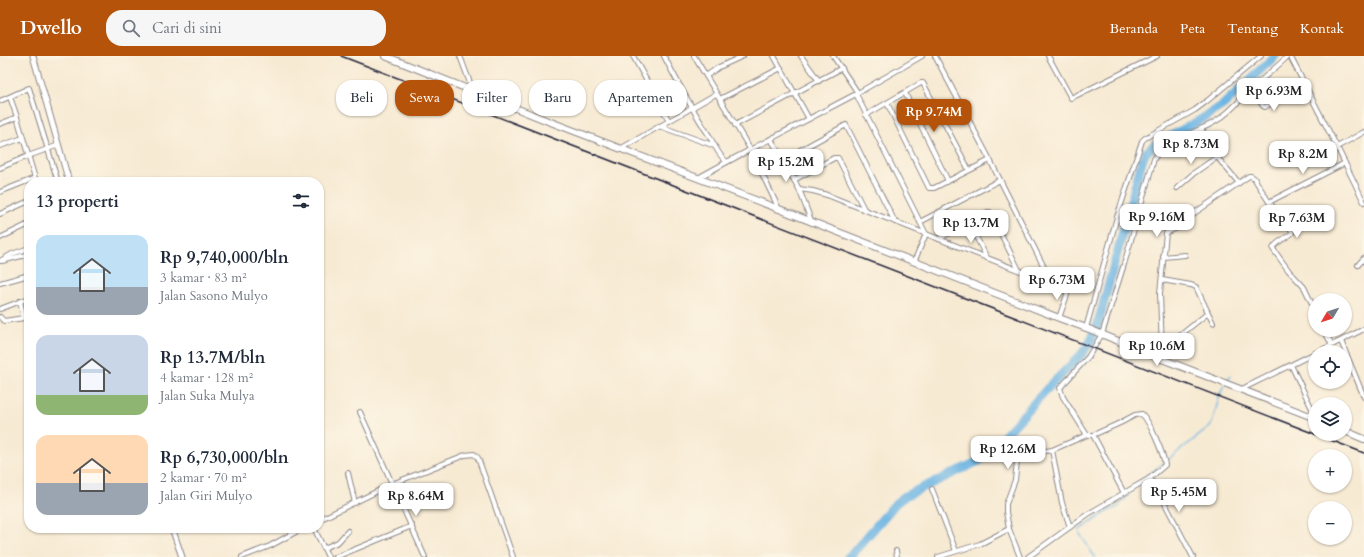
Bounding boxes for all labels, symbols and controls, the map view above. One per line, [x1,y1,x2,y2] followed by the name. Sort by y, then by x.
[106,10,386,46] search box
[20,15,82,41] text: Dwello
[120,17,142,39] icon: search
[152,18,222,38] text: Cari di sini
[1110,19,1158,38] text: Beranda
[1180,19,1205,38] text: Peta
[1227,19,1278,38] text: Tentang
[1300,19,1344,38] text: Kontak
[1233,78,1315,112] pin: Rp 6.93M
[336,80,387,116] chip: Beli
[395,80,454,116] chip: Sewa
[462,80,521,116] chip: Filter
[529,80,586,116] chip: Baru
[594,80,687,116] chip: Apartemen
[1246,82,1302,100] text: Rp 6.93M
[893,99,975,133] pin: Rp 9.74M
[906,103,962,121] text: Rp 9.74M
[1150,131,1232,165] pin: Rp 8.73M
[1163,135,1219,153] text: Rp 8.73M
[1266,141,1340,175] pin: Rp 8.2M
[1278,145,1328,163] text: Rp 8.2M
[745,149,827,183] pin: Rp 15.2M
[758,153,814,171] text: Rp 15.2M
[36,190,119,213] text: 13 properti
[290,190,312,212] icon: filters
[1116,204,1198,238] pin: Rp 9.16M
[1256,205,1338,239] pin: Rp 7.63M
[1129,208,1185,226] text: Rp 9.16M
[1269,209,1325,227] text: Rp 7.63M
[930,210,1012,244] pin: Rp 13.7M
[943,214,999,232] text: Rp 13.7M
[160,246,289,269] text: Rp 9,740,000/bln
[68,251,116,299] icon: home
[1016,267,1098,301] pin: Rp 6.73M
[160,269,247,287] text: 3 kamar · 83 m²
[1029,271,1085,289] text: Rp 6.73M
[160,287,268,305] text: Jalan Sasono Mulyo
[1308,293,1352,337] north arrow
[1308,293,1352,545] map controls
[1116,333,1198,367] pin: Rp 10.6M
[1129,337,1185,355] text: Rp 10.6M
[1308,345,1352,389] button: locate
[160,346,265,369] text: Rp 13.7M/bln
[68,351,116,399] icon: home
[160,369,253,387] text: 4 kamar · 128 m²
[160,387,255,405] text: Jalan Suka Mulya
[1308,397,1352,441] button: layers
[967,436,1049,470] pin: Rp 12.6M
[980,440,1036,458] text: Rp 12.6M
[160,446,289,469] text: Rp 6,730,000/bln
[1308,449,1352,493] button: +
[68,451,116,499] icon: home
[160,469,247,487] text: 2 kamar · 70 m²
[1138,479,1220,513] pin: Rp 5.45M
[375,483,457,517] pin: Rp 8.64M
[1151,483,1207,501] text: Rp 5.45M
[160,487,252,505] text: Jalan Giri Mulyo
[388,487,444,505] text: Rp 8.64M
[1308,501,1352,545] button: −

